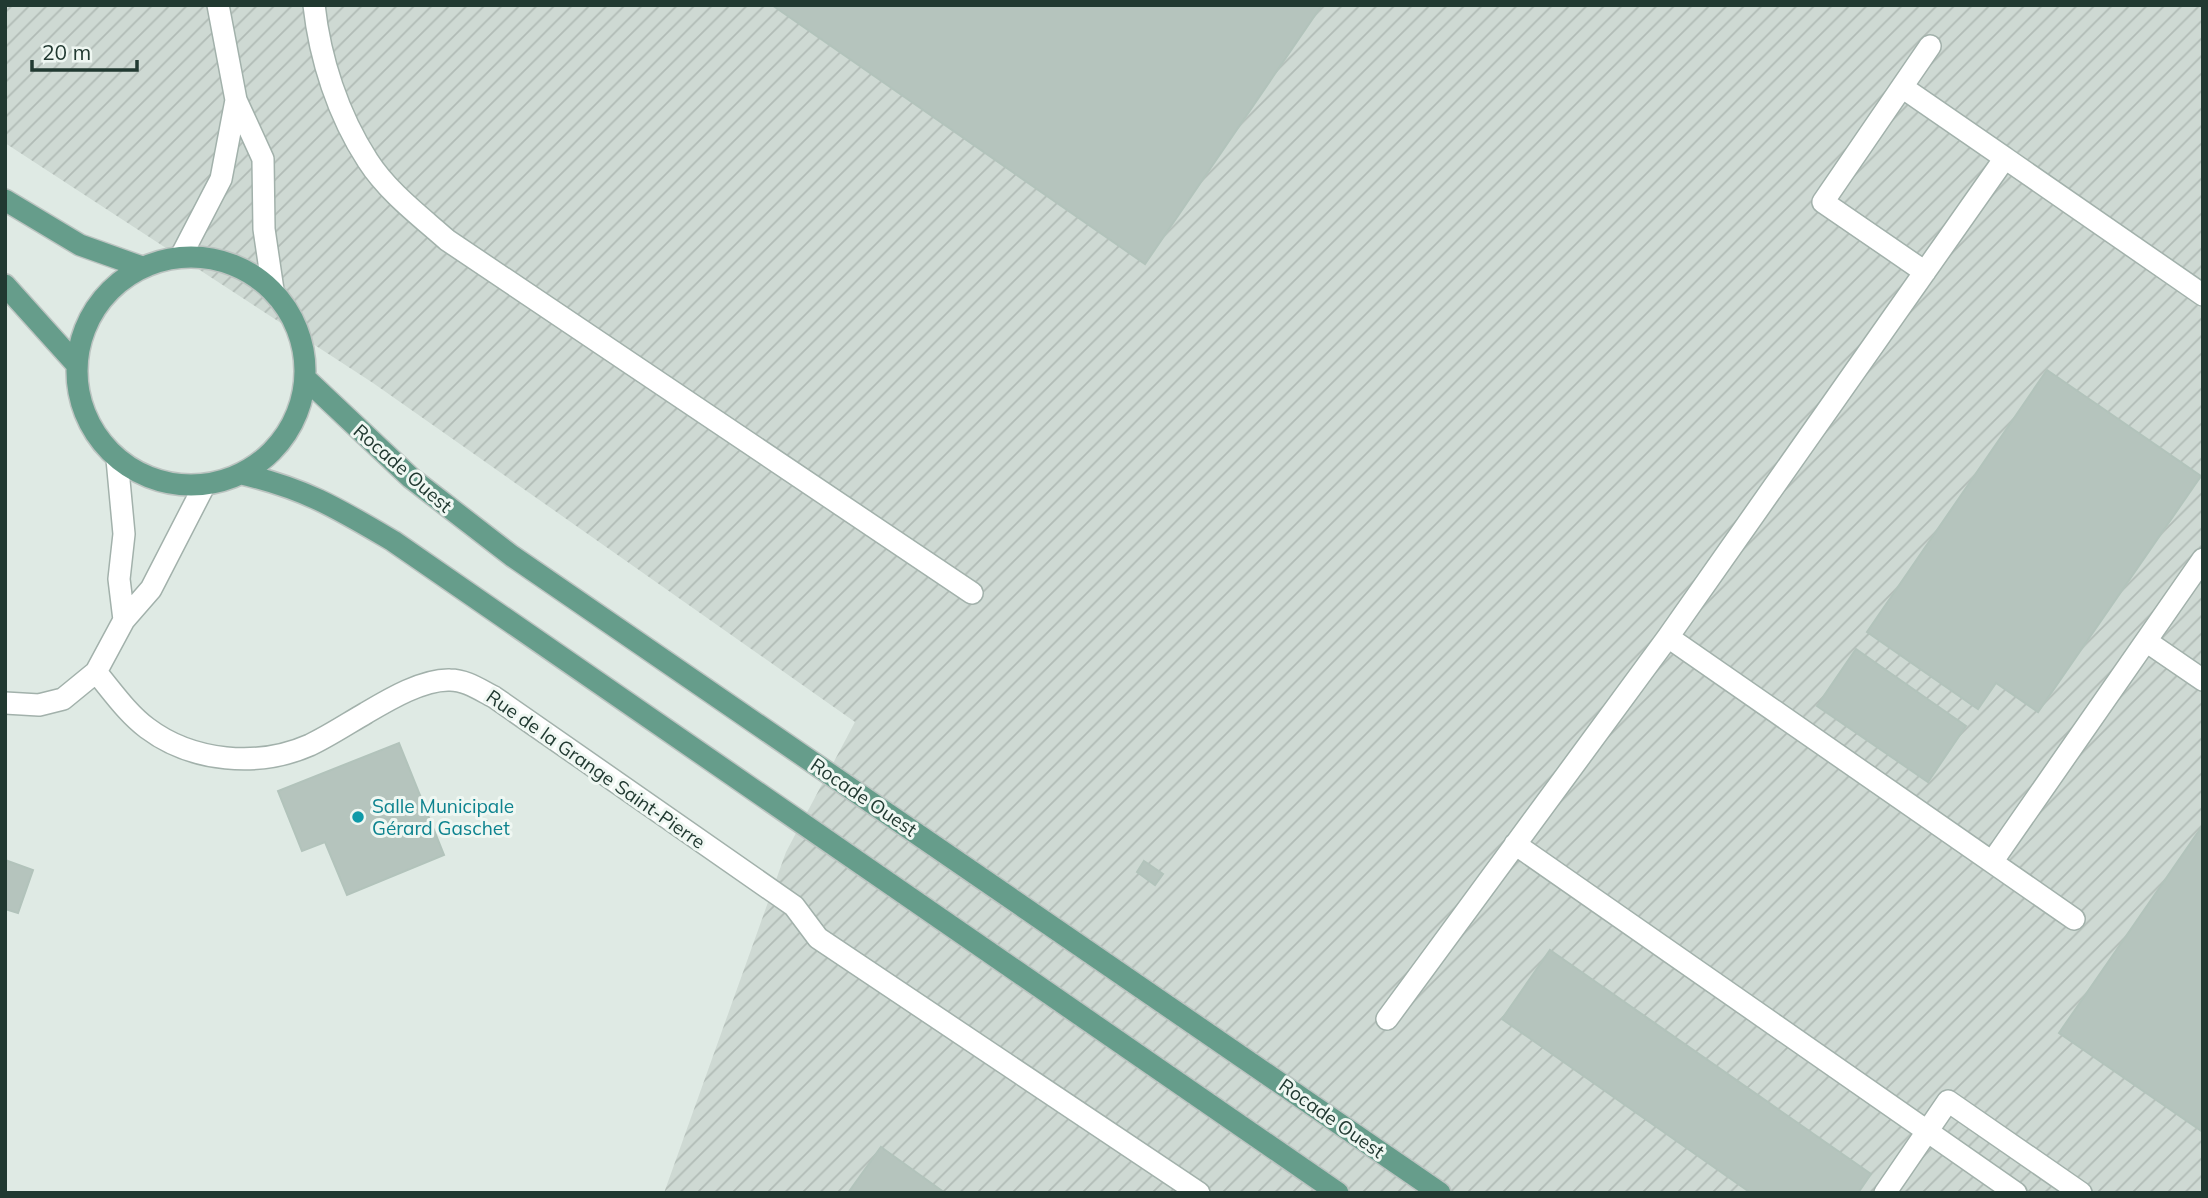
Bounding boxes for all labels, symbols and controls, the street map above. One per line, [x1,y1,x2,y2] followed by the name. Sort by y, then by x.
[32,28,136,72] scale bar
[42,39,91,65] text: 20 m
[349,419,458,518] street label: Rocade Ouest
[482,684,710,854] street label: Rue de la Grange Saint-Pierre
[806,753,922,842] street label: Rocade Ouest
[372,794,514,840] place label: Salle Municipale Gérard Gaschet
[350,809,366,825] marker: Salle Municipale Gérard Gaschet
[1275,1073,1390,1163] street label: Rocade Ouest

